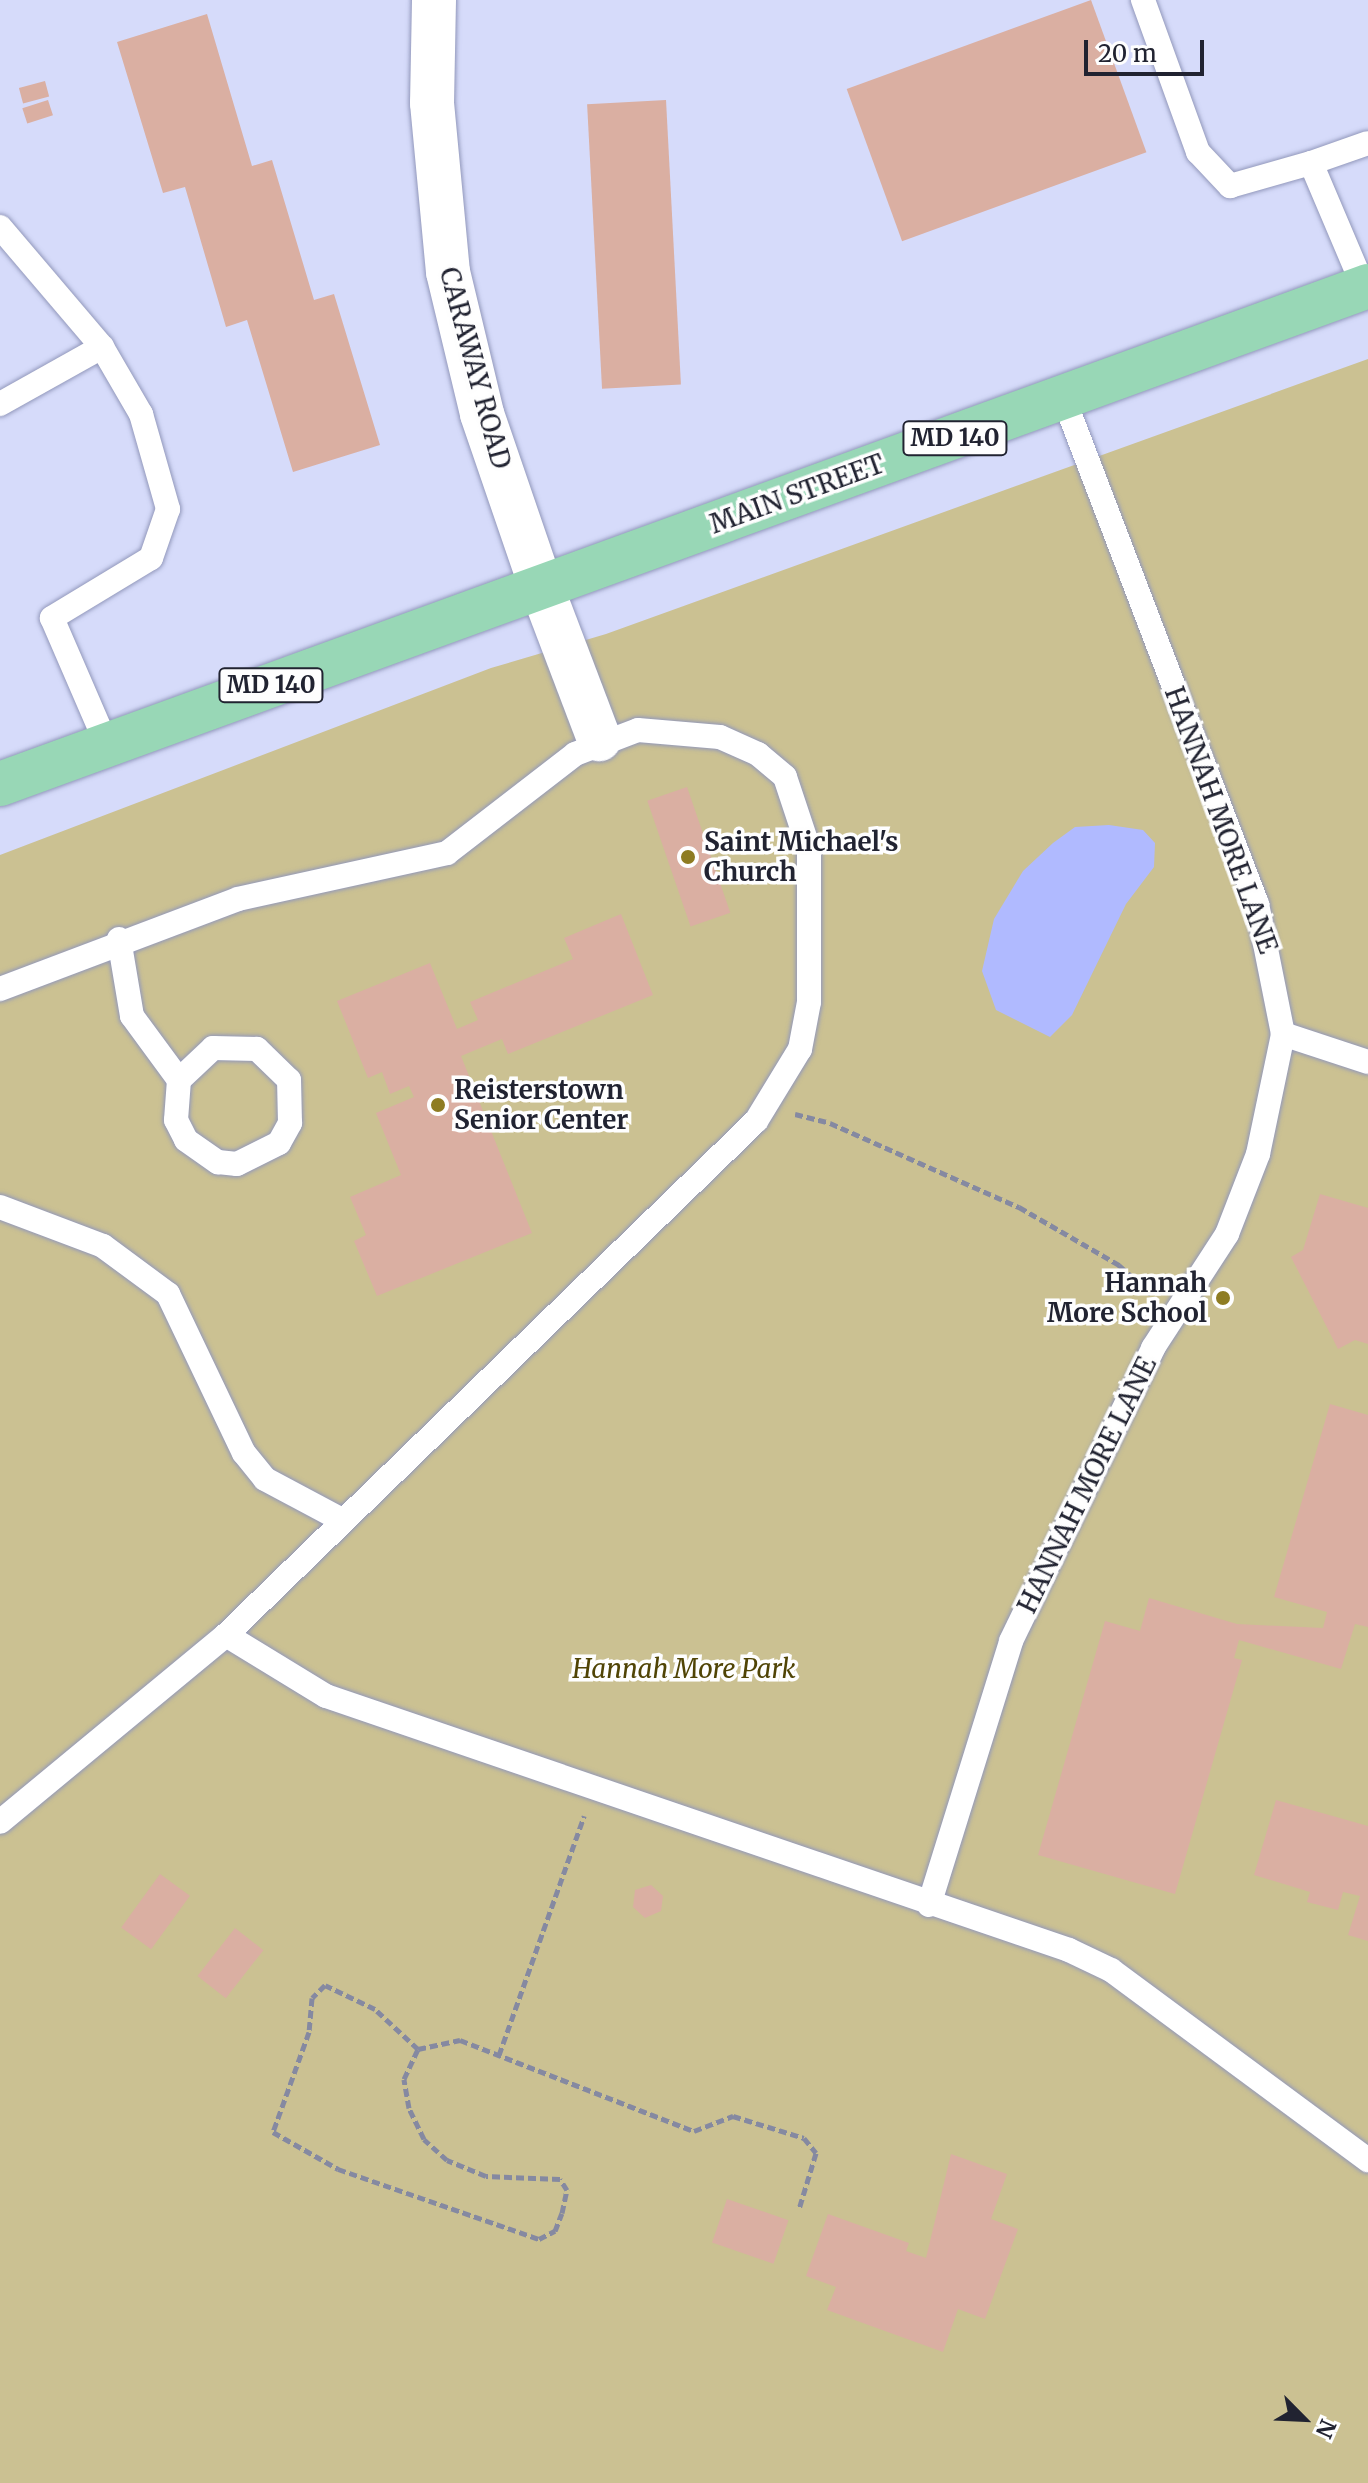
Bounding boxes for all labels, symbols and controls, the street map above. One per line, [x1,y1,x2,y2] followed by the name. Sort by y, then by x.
[1088,24,1208,74] scale bar
[1098,38,1157,69] text: 20 m
[433,264,517,472] street label: CARAWAY ROAD
[901,418,1009,458] road number: MD 140
[706,448,888,540] street label: MAIN STREET
[217,665,325,705] road number: MD 140
[1158,683,1284,957] street label: HANNAH MORE LANE
[704,826,898,888] place label: Saint Michael's Church
[679,848,697,866] marker: Saint Michael's Church
[454,1074,628,1136] place label: Reisterstown Senior Center
[429,1096,447,1114] marker: Reisterstown Senior Center
[1047,1267,1207,1328] place label: Hannah More School
[1214,1289,1232,1307] marker: Hannah More School
[1011,1352,1163,1618] street label: HANNAH MORE LANE
[572,1653,796,1685] park label: Hannah More Park
[1264,2379,1344,2459] north arrow
[1310,2415,1342,2442] text: N

